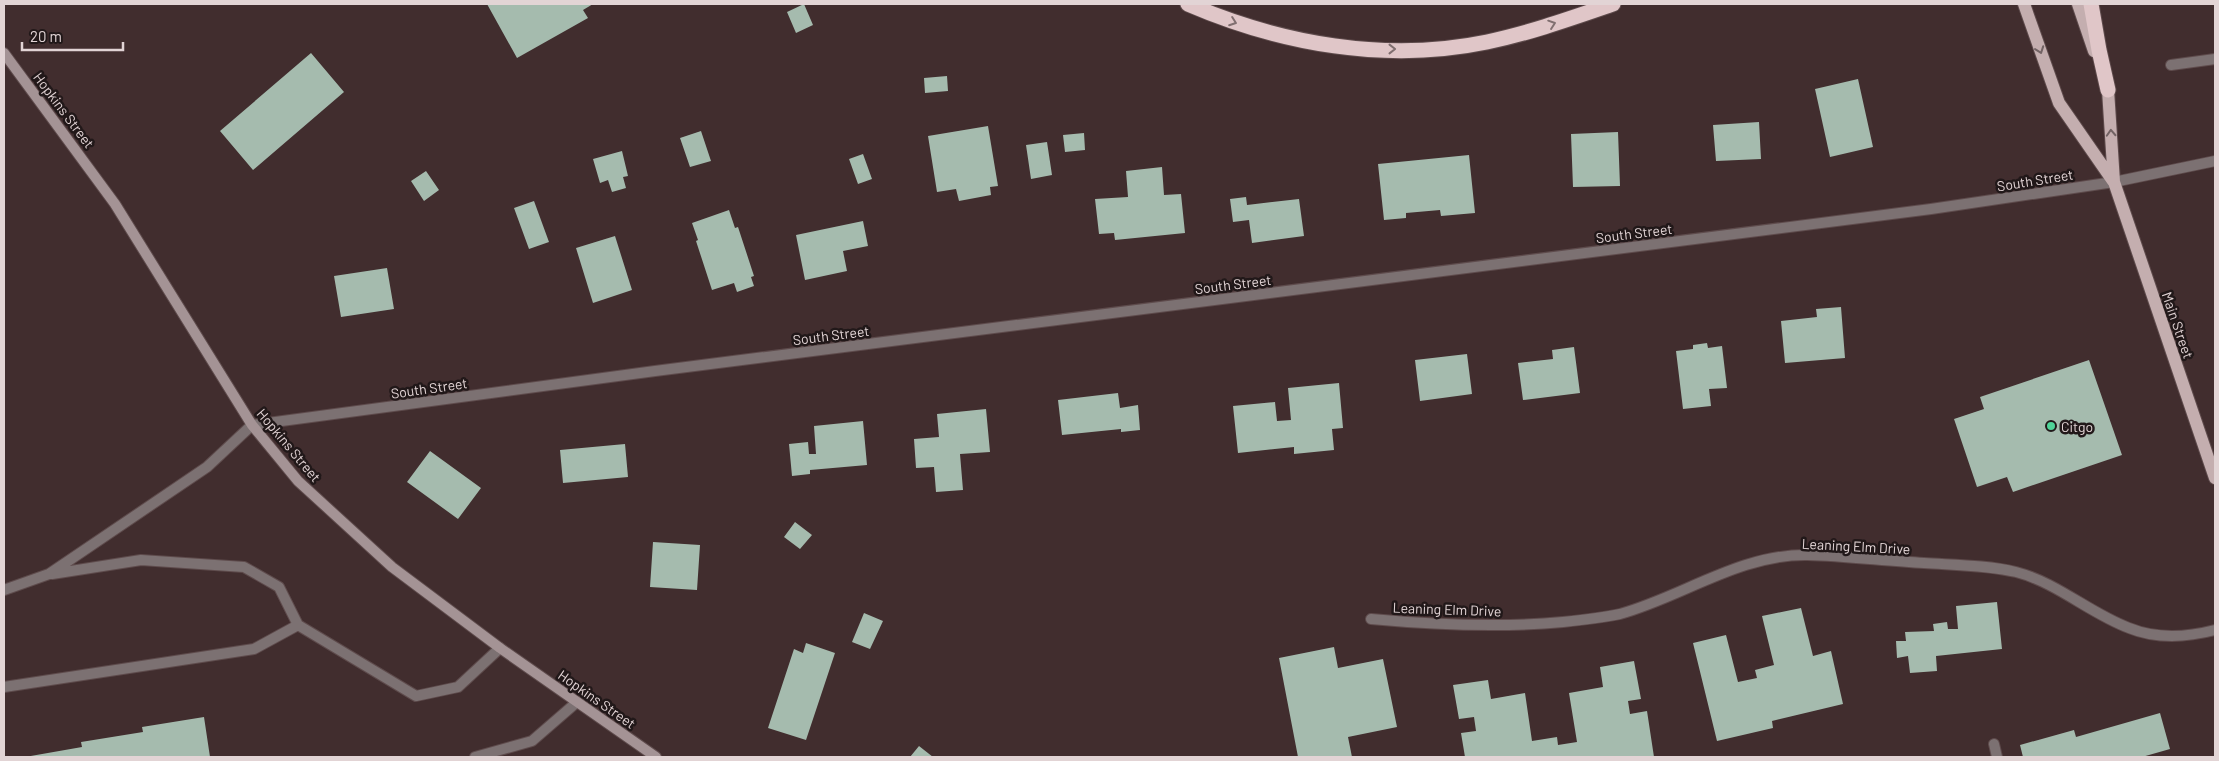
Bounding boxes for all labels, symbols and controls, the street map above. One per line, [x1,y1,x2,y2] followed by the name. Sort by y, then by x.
[1228,16,1237,26] one-way arrow
[22,20,124,52] scale bar
[1547,20,1556,30] one-way arrow
[30,27,62,45] text: 20 m
[1388,44,1396,54] one-way arrow
[2034,45,2044,53] one-way arrow
[30,69,98,151] street label: Hopkins Street
[2105,129,2116,137] one-way arrow
[1996,166,2074,194] street label: South Street
[1595,220,1673,246] street label: South Street
[1194,271,1272,297] street label: South Street
[2159,289,2197,361] street label: Main Street
[792,322,870,348] street label: South Street
[390,374,468,402] street label: South Street
[253,405,325,485] street label: Hopkins Street
[2061,418,2093,435] place label: Citgo
[2045,420,2057,432] marker: Citgo
[1801,535,1911,557] street label: Leaning Elm Drive
[1392,599,1502,619] street label: Leaning Elm Drive
[555,666,639,732] street label: Hopkins Street

